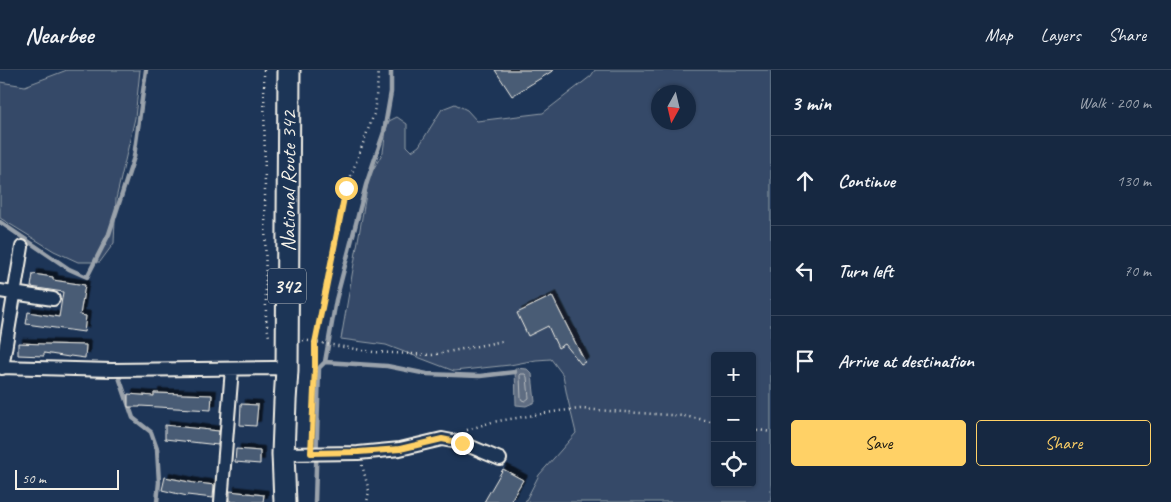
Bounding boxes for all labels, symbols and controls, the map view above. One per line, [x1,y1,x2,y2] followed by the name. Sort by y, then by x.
[25,20,93,50] text: Nearbee
[985,24,1013,46] text: Map
[1041,24,1080,46] text: Layers
[1108,24,1146,46] text: Share
[651,85,696,130] north arrow
[791,90,831,116] text: 3 min
[1079,93,1151,113] text: Walk · 200 m
[275,109,302,252] street label: National Route 342
[791,167,819,195] icon: ahead
[838,169,895,193] text: Continue
[1117,171,1151,191] text: 130 m
[335,177,358,200] route start
[791,257,819,285] icon: left
[838,259,893,283] text: Turn left
[1124,261,1151,281] text: 70 m
[268,268,306,304] road number: 342
[791,347,819,375] icon: arrive
[838,349,974,373] text: Arrive at destination
[711,352,756,487] map controls
[711,352,756,397] button: +
[711,397,756,442] button: −
[791,420,966,466] button: Save
[976,420,1151,466] button: Share
[451,432,474,455] route end
[711,442,756,487] button: locate
[15,467,119,490] scale bar
[22,470,46,487] text: 50 m

